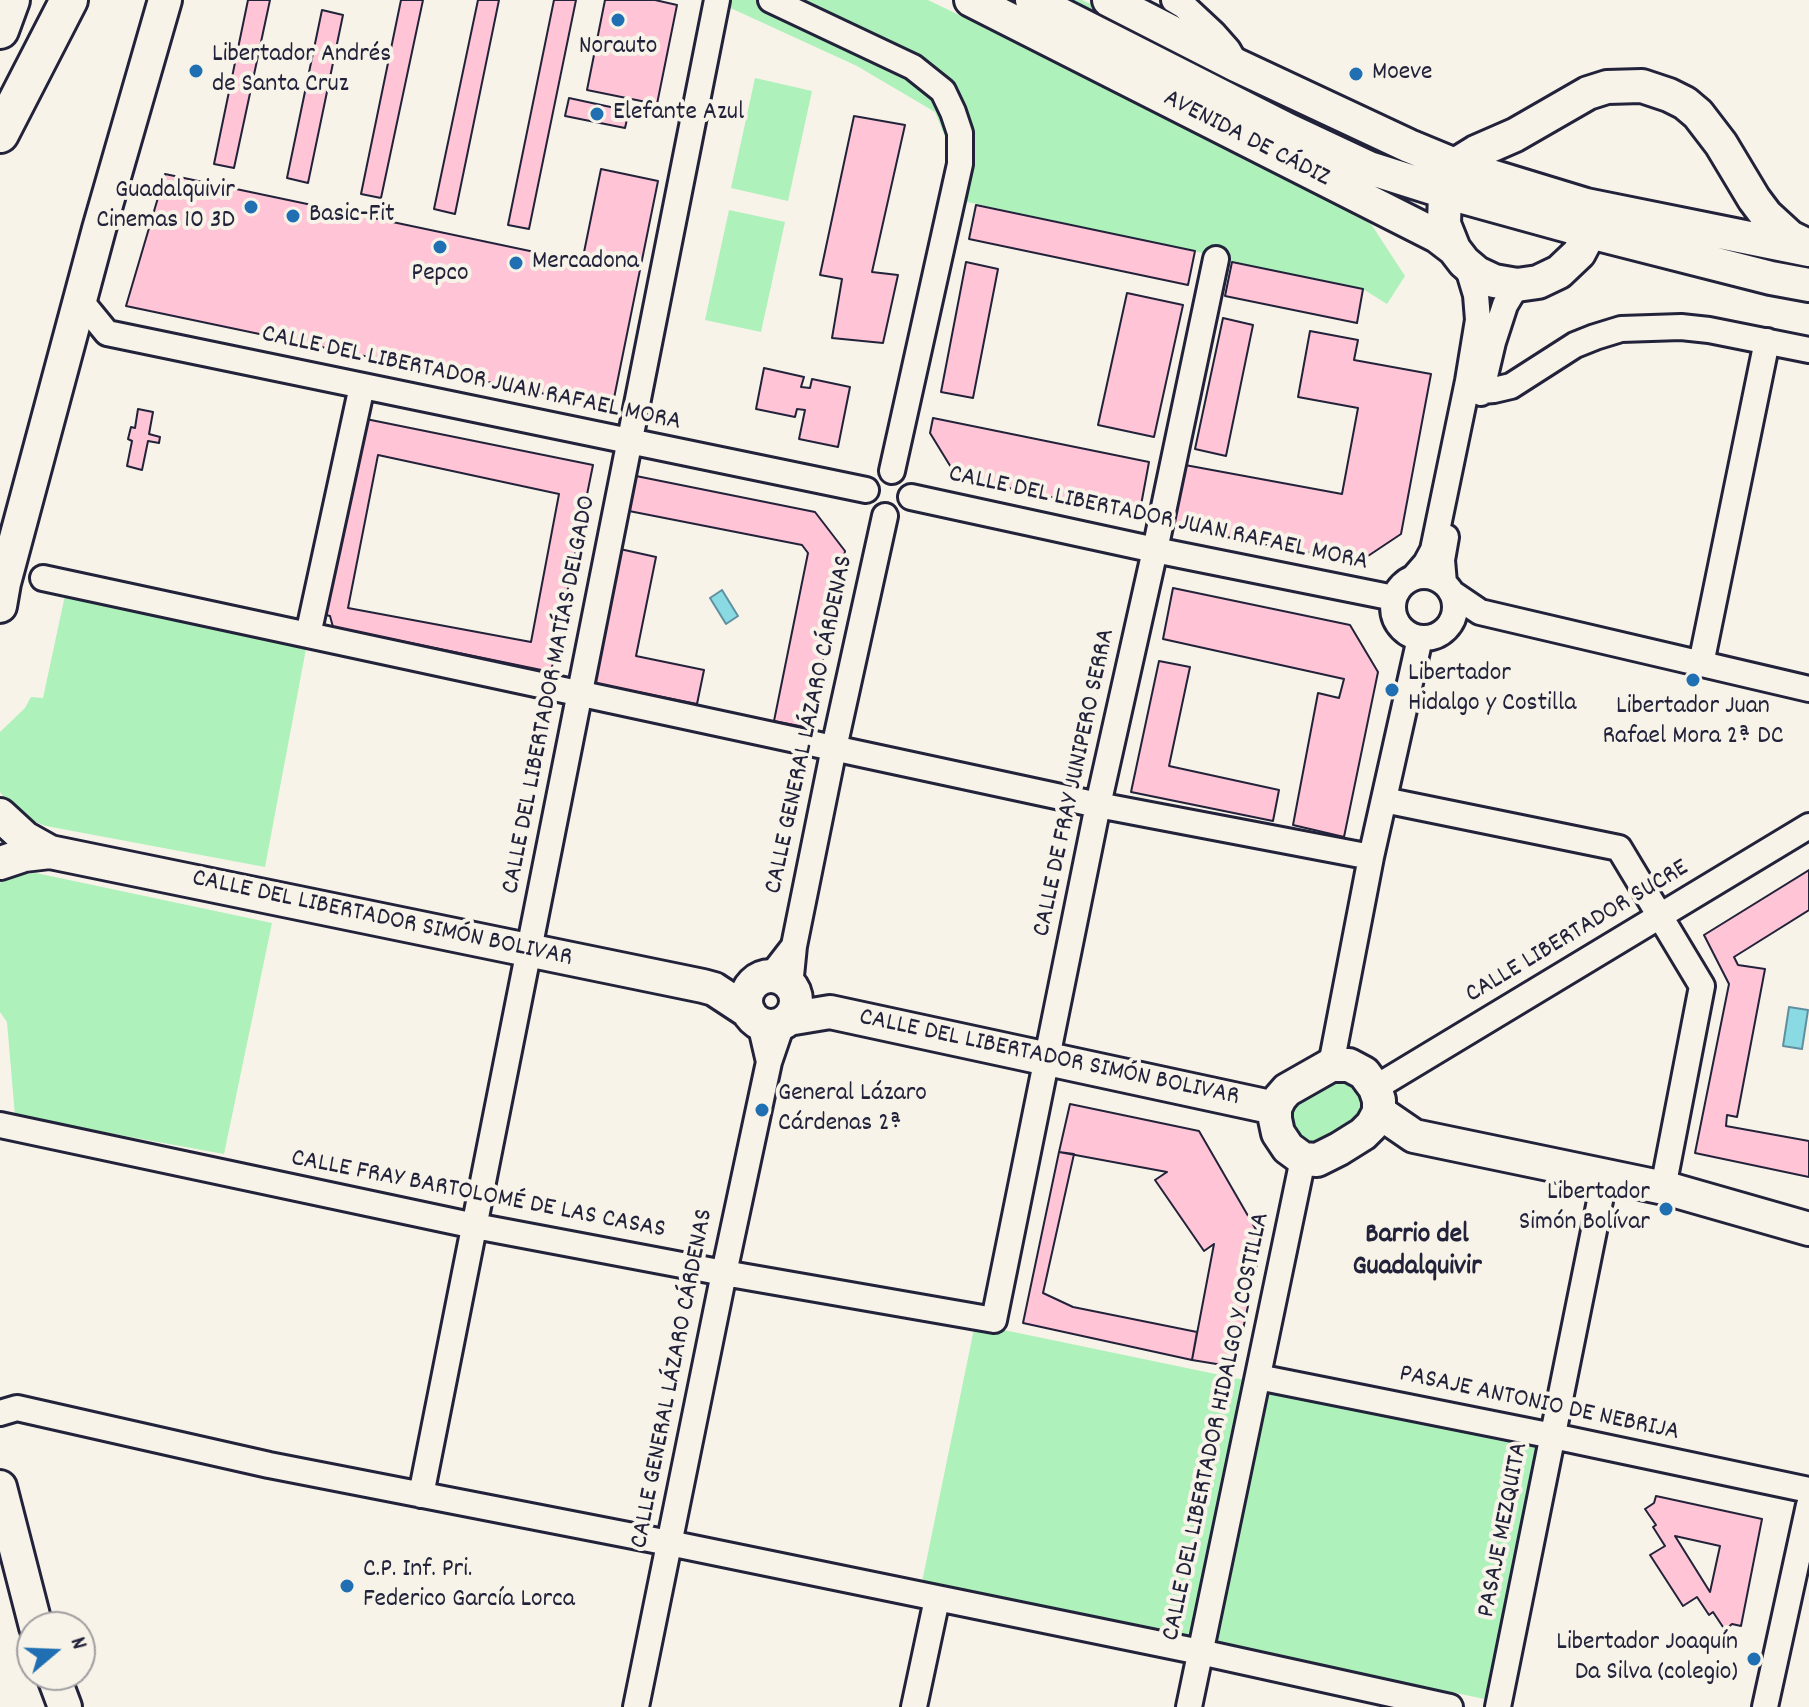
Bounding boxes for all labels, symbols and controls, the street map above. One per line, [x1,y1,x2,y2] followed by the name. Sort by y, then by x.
[609,11,627,29] marker: Norauto
[579,32,657,64] place label: Norauto
[212,40,391,102] place label: Libertador Andrés de Santa Cruz
[1372,58,1433,90] place label: Moeve
[187,62,205,80] marker: Libertador Andrés de Santa Cruz
[1347,65,1365,83] marker: Moeve
[1157,84,1335,196] street label: AVENIDA DE CÁDIZ
[613,98,744,130] place label: Elefante Azul
[588,105,606,123] marker: Elefante Azul
[96,176,235,238] place label: Guadalquivir Cinemas 10 3D
[242,198,260,216] marker: Guadalquivir Cinemas 10 3D
[309,200,395,232] place label: Basic-Fit
[284,207,302,225] marker: Basic-Fit
[431,238,449,256] marker: Pepco
[532,247,639,279] place label: Mercadona
[507,254,525,272] marker: Mercadona
[411,259,469,291] place label: Pepco
[258,320,684,440] street label: CALLE DEL LIBERTADOR JUAN RAFAEL MORA
[945,460,1371,580] street label: CALLE DEL LIBERTADOR JUAN RAFAEL MORA
[497,493,605,897] street label: CALLE DEL LIBERTADOR MATÍAS DELGADO
[760,553,862,897] street label: CALLE GENERAL LÁZARO CÁRDENAS
[1028,626,1124,940] street label: CALLE DE FRAY JUNIPERO SERRA
[1408,659,1576,720] place label: Libertador Hidalgo y Costilla
[1684,671,1702,689] marker: Libertador Juan Rafael Mora 2ª DC
[1383,681,1401,699] marker: Libertador Hidalgo y Costilla
[1602,692,1784,754] place label: Libertador Juan Rafael Mora 2ª DC
[1461,854,1695,1012] street label: CALLE LIBERTADOR SUCRE
[189,864,575,976] street label: CALLE DEL LIBERTADOR SIMÓN BOLIVAR
[856,1003,1242,1115] street label: CALLE DEL LIBERTADOR SIMÓN BOLIVAR
[778,1079,927,1140] place label: General Lázaro Cárdenas 2ª
[753,1101,771,1119] marker: General Lázaro Cárdenas 2ª
[288,1144,668,1248] street label: CALLE FRAY BARTOLOMÉ DE LAS CASAS
[1519,1178,1650,1240] place label: Libertador Simón Bolívar
[1657,1200,1675,1218] marker: Libertador Simón Bolívar
[626,1207,722,1551] street label: CALLE GENERAL LÁZARO CÁRDENAS
[1157,1210,1279,1644] street label: CALLE DEL LIBERTADOR HIDALGO Y COSTILLA
[1352,1220,1482,1286] district label: Barrio del Guadalquivir
[1396,1360,1682,1450] street label: PASAJE ANTONIO DE NEBRIJA
[1473,1440,1537,1620] street label: PASAJE MEZQUITA
[363,1555,575,1616] place label: C.P. Inf. Pri. Federico García Lorca
[338,1577,356,1595] marker: C.P. Inf. Pri. Federico García Lorca
[16,1611,96,1691] north arrow
[1556,1628,1738,1690] place label: Libertador Joaquín Da Silva (colegio)
[61,1633,94,1654] text: N
[1745,1650,1763,1668] marker: Libertador Joaquín Da Silva (colegio)

